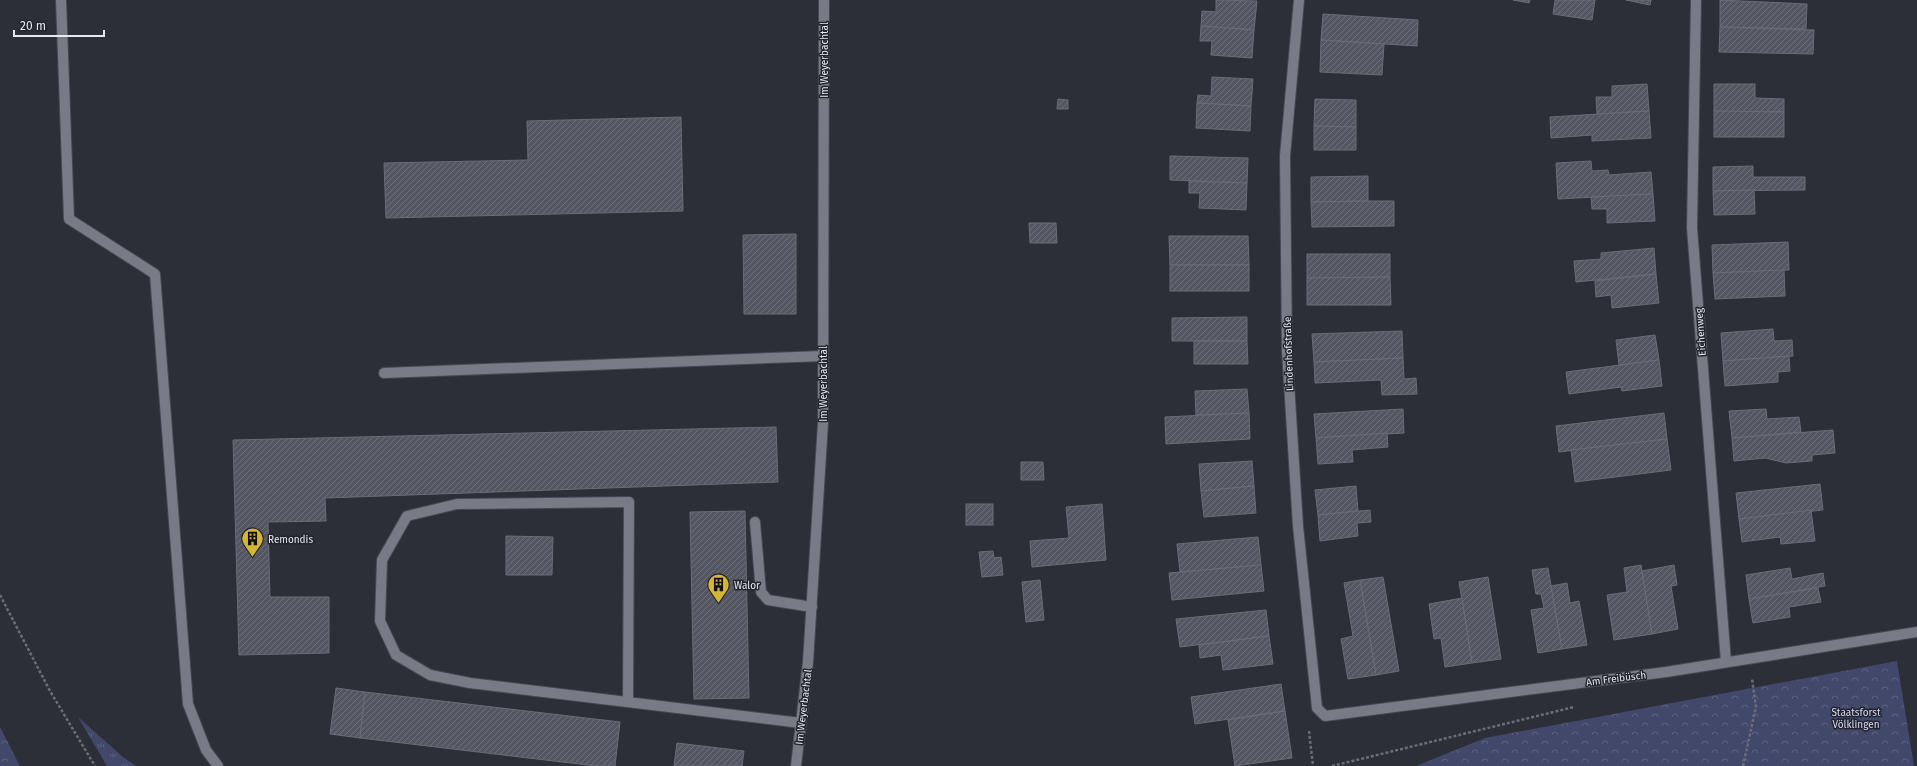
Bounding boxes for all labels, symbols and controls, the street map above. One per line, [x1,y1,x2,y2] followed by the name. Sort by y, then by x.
[14,12,104,38] scale bar
[20,19,46,33] text: 20 m
[819,22,831,98] street label: Im Weyerbachtal
[1693,307,1709,356] street label: Eichenweg
[1282,316,1296,391] street label: Lindenhofstraße
[818,346,830,422] street label: Im Weyerbachtal
[239,526,265,559] building icon: Remondis
[268,534,313,546] place label: Remondis
[706,572,732,605] building icon: Walor
[734,580,760,592] place label: Walor
[793,669,815,745] street label: Im Weyerbachtal
[1585,669,1647,689] street label: Am Freibüsch
[1831,707,1881,731] park label: Staatsforst Völklingen

